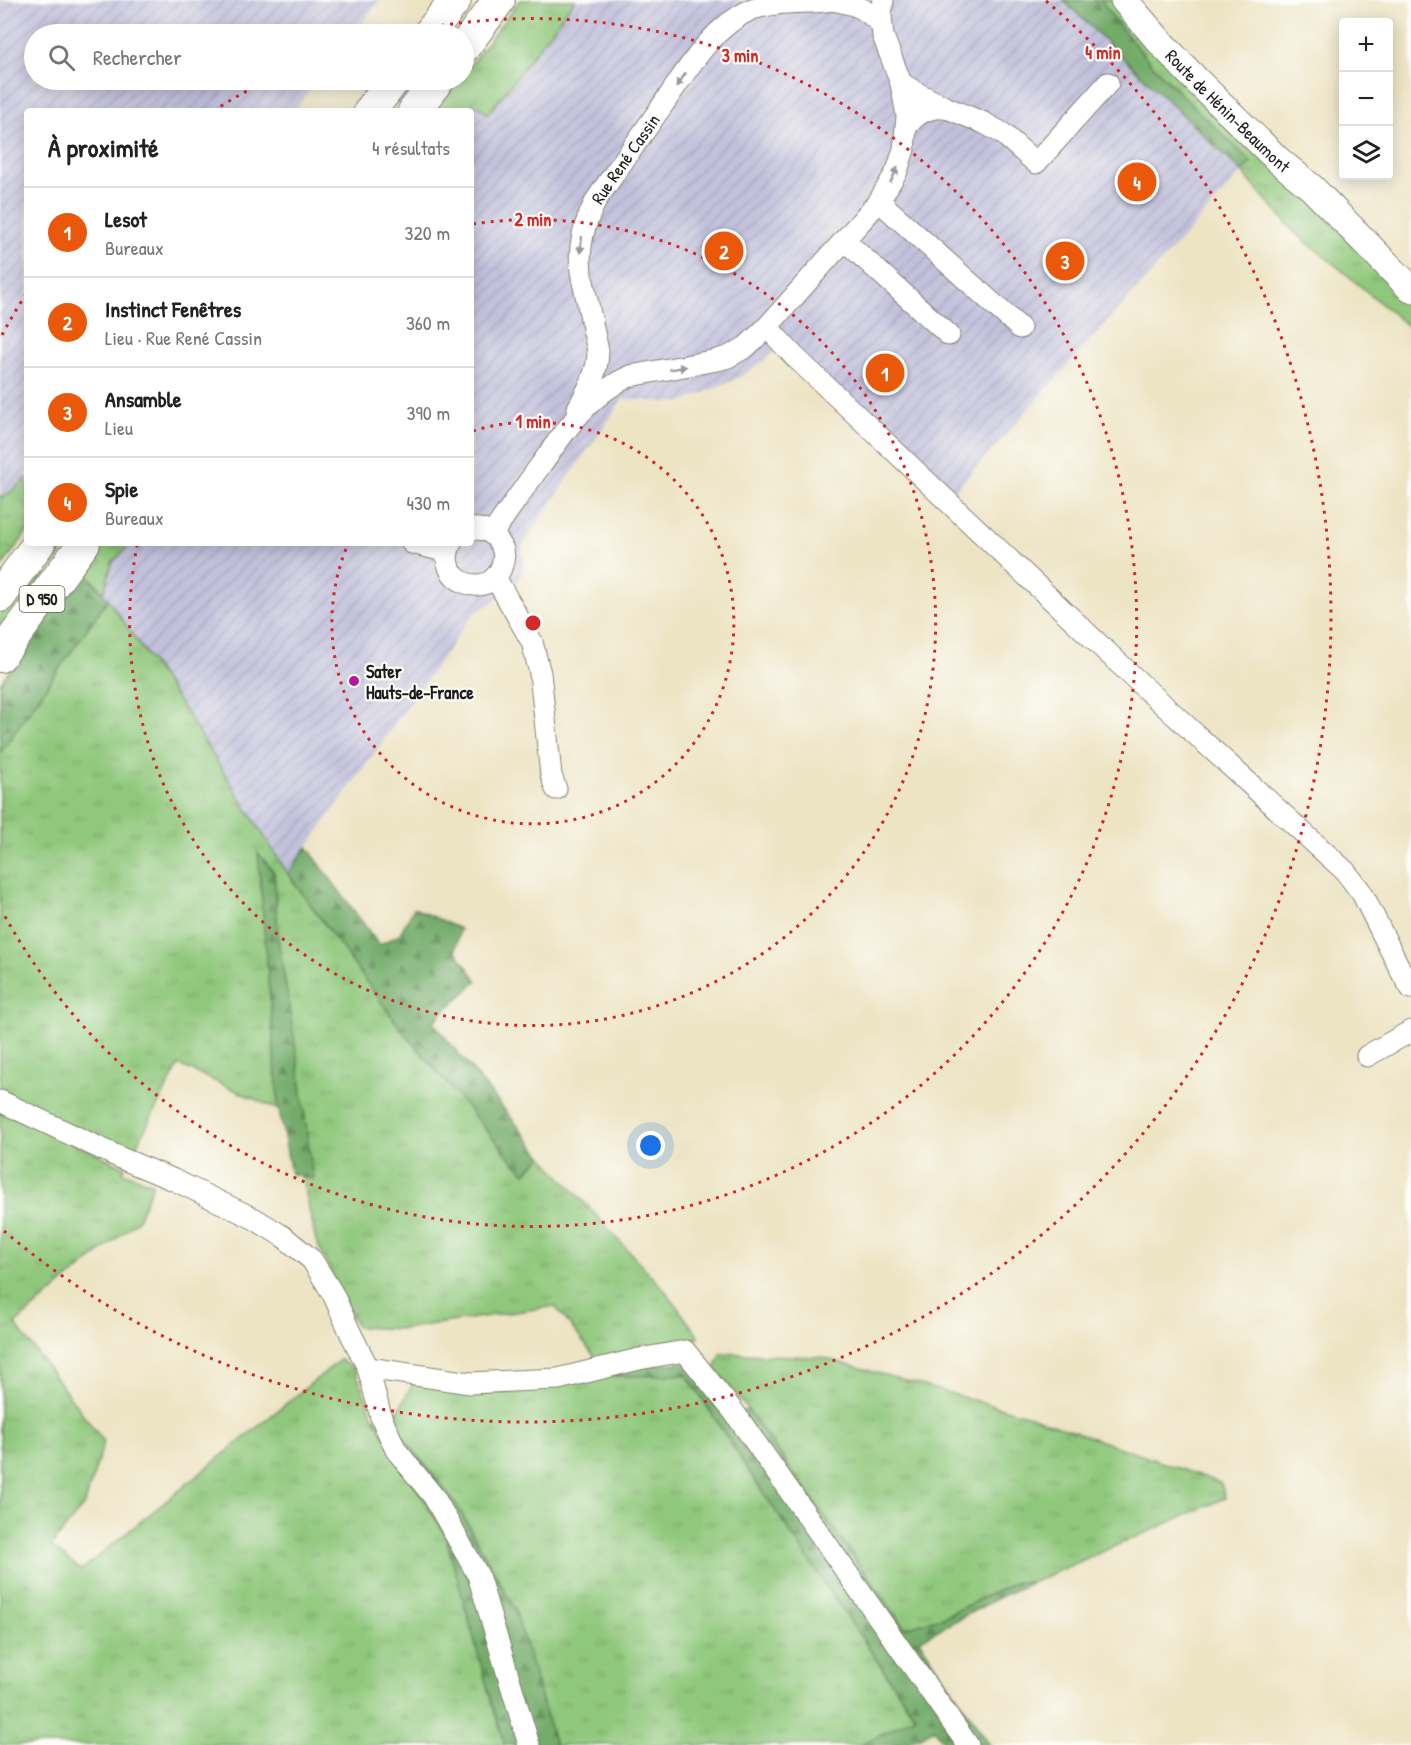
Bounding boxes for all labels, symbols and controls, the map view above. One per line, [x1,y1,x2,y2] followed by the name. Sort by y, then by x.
[1339,18,1393,180] map controls
[1339,18,1393,72] button: +
[24,24,474,90] search box
[1085,40,1121,65] text: 4 min
[45,41,78,74] icon: search
[93,42,182,72] text: Rechercher
[722,43,758,68] text: 3 min
[1160,43,1296,178] street label: Route de Hénin-Beaumont
[1339,72,1393,126] button: −
[675,73,687,88] one-way arrow
[585,109,665,208] street label: Rue René Cassin
[1339,126,1393,180] button: layers
[48,130,159,165] text: À proximité
[372,134,450,161] text: 4 résultats
[1118,160,1156,204] pin: 4
[890,166,899,183] one-way arrow
[105,204,147,234] text: Lesot
[515,207,551,232] text: 2 min
[64,219,71,246] text: 1
[405,219,450,246] text: 320 m
[704,228,744,274] pin: 2
[105,234,164,261] text: Bureaux
[576,236,586,255] one-way arrow
[1046,238,1084,284] pin: 3
[105,294,241,324] text: Instinct Fenêtres
[63,309,72,336] text: 2
[406,309,450,336] text: 360 m
[105,324,262,351] text: Lieu · Rue René Cassin
[866,350,904,395] pin: 1
[669,363,688,372] one-way arrow
[105,384,181,414] text: Ansamble
[63,399,72,426] text: 3
[407,399,450,426] text: 390 m
[515,409,551,434] text: 1 min
[105,414,133,441] text: Lieu
[105,474,138,504] text: Spie
[64,489,71,516] text: 4
[406,489,450,516] text: 430 m
[105,504,164,531] text: Bureaux
[20,586,64,612] road number: D 950
[523,613,543,633] centre of rings
[366,659,474,705] place label: Sater Hauts-de-France
[347,674,361,688] marker: Sater Hauts-de-France
[636,1131,665,1160] your location

